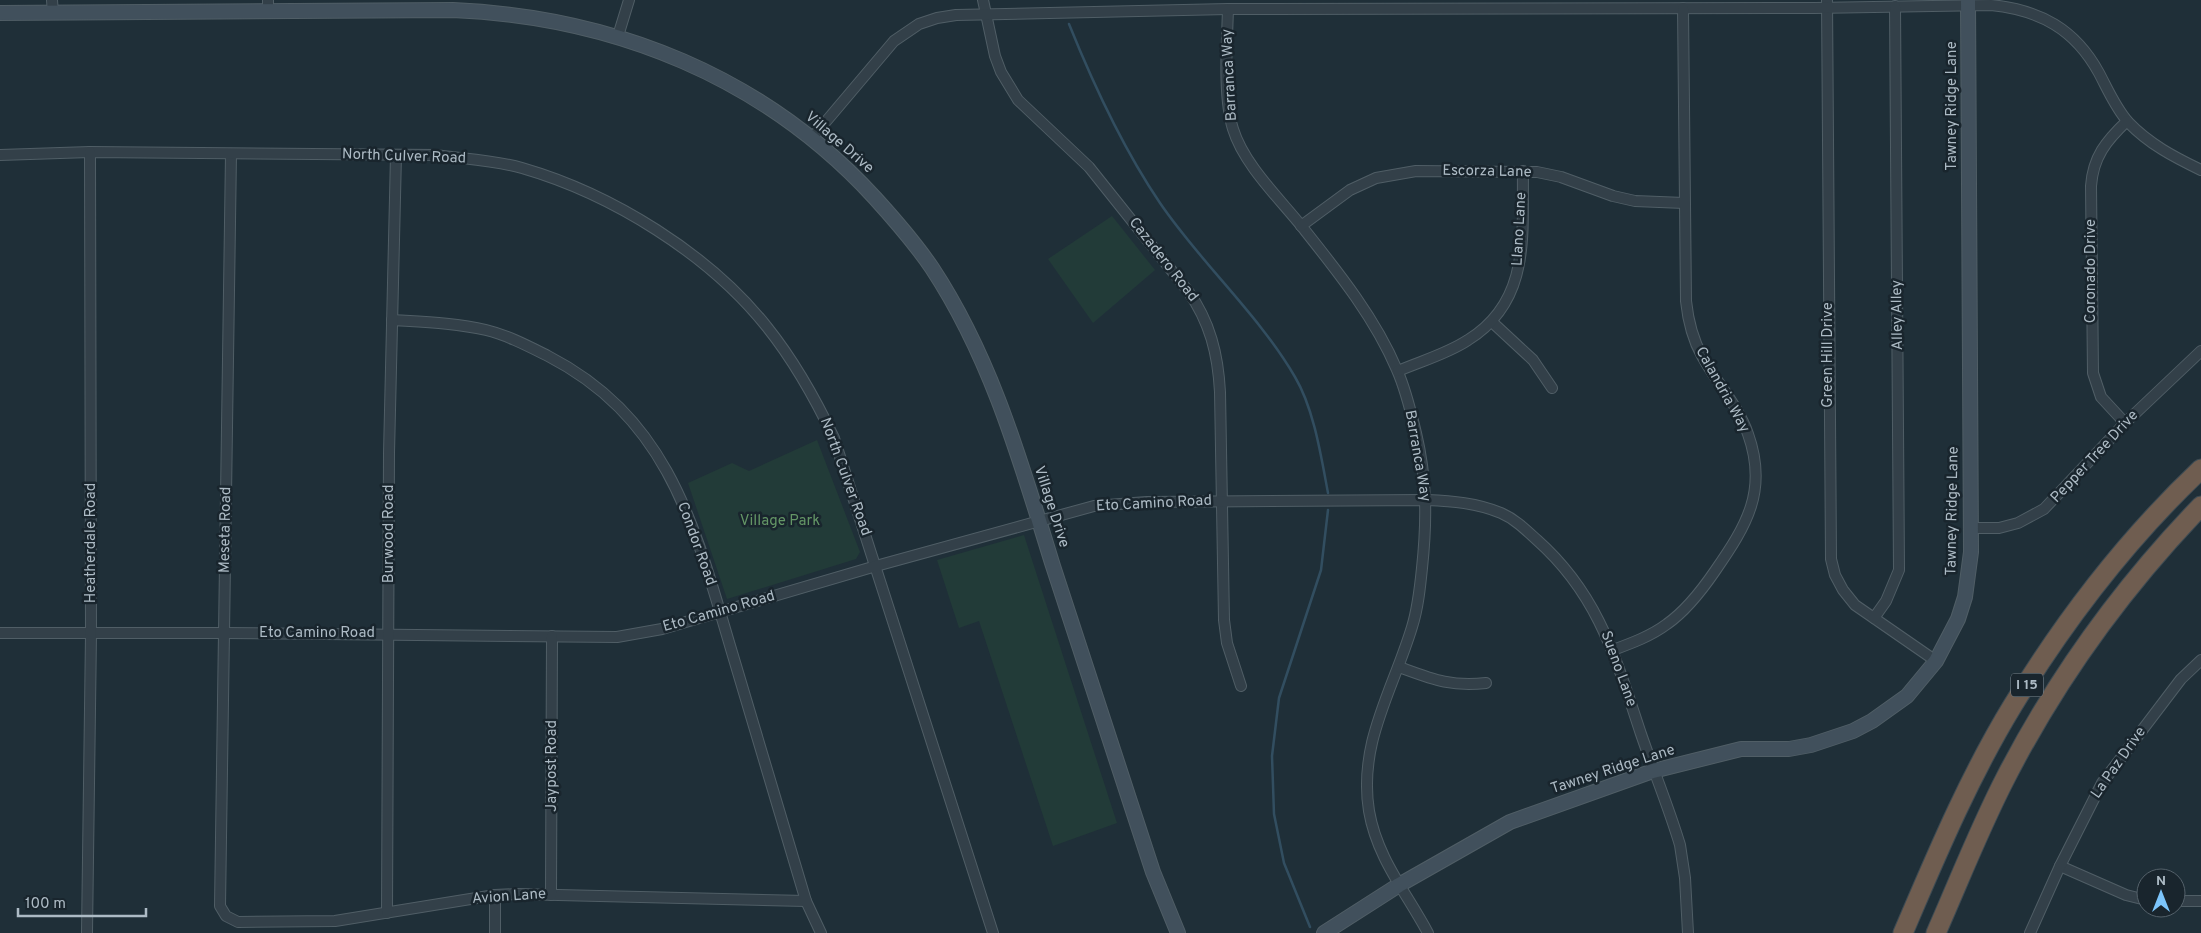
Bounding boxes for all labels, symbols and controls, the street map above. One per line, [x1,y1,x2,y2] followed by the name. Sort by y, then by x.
[1218,28,1242,122] street label: Barranca Way
[1943,41,1962,171] street label: Tawney Ridge Lane
[801,108,877,178] street label: Village Drive
[342,145,466,169] street label: North Culver Road
[1442,162,1532,182] street label: Escorza Lane
[1509,191,1531,267] street label: Llano Lane
[1124,214,1202,306] street label: Cazadero Road
[2082,219,2101,323] street label: Coronado Drive
[1888,280,1908,350] street label: Alley Alley
[1819,302,1838,408] street label: Green Hill Drive
[1691,344,1753,436] street label: Calandria Way
[2047,407,2143,507] street label: Pepper Tree Drive
[1400,409,1434,503] street label: Barranca Way
[815,415,875,539] street label: North Culver Road
[1942,446,1964,576] street label: Tawney Ridge Lane
[1029,464,1073,550] street label: Village Drive
[82,483,101,603] street label: Heatherdale Road
[380,485,399,583] street label: Burwood Road
[216,487,236,573] street label: Meseta Road
[1096,491,1212,517] street label: Eto Camino Road
[672,500,720,588] street label: Condor Road
[740,512,820,531] park label: Village Park
[661,587,777,637] street label: Eto Camino Road
[259,624,375,643] street label: Eto Camino Road
[1596,628,1640,710] street label: Sueno Lane
[2011,674,2043,696] road number: I 15
[543,720,562,812] street label: Jaypost Road
[2087,723,2151,803] street label: La Paz Drive
[1548,741,1678,799] street label: Tawney Ridge Lane
[2136,868,2186,918] north arrow
[2156,873,2166,890] text: N
[471,885,547,909] street label: Avion Lane
[18,886,145,918] scale bar
[25,895,66,914] text: 100 m

